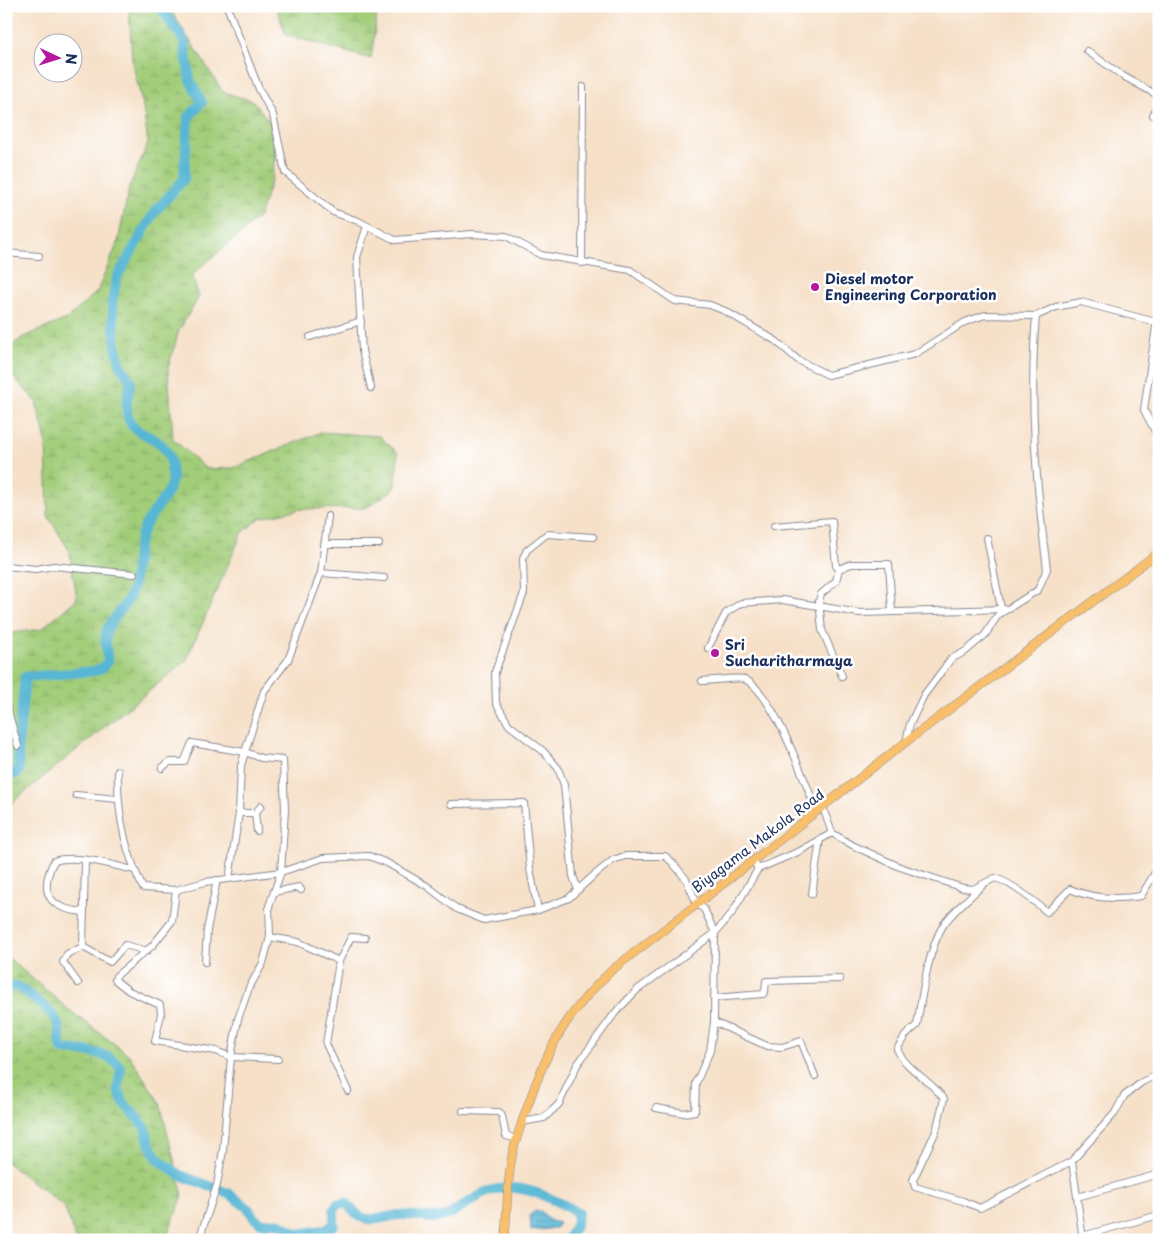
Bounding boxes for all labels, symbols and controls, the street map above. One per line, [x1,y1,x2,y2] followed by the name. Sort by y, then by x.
[32,32,82,82] north arrow
[61,53,82,65] text: N
[825,268,997,305] place label: Diesel motor Engineering Corporation
[809,281,821,293] marker: Diesel motor Engineering Corporation
[725,634,853,671] place label: Sri Sucharitharmaya
[709,647,721,659] marker: Sri Sucharitharmaya
[687,784,828,898] street label: Biyagama Makola Road

